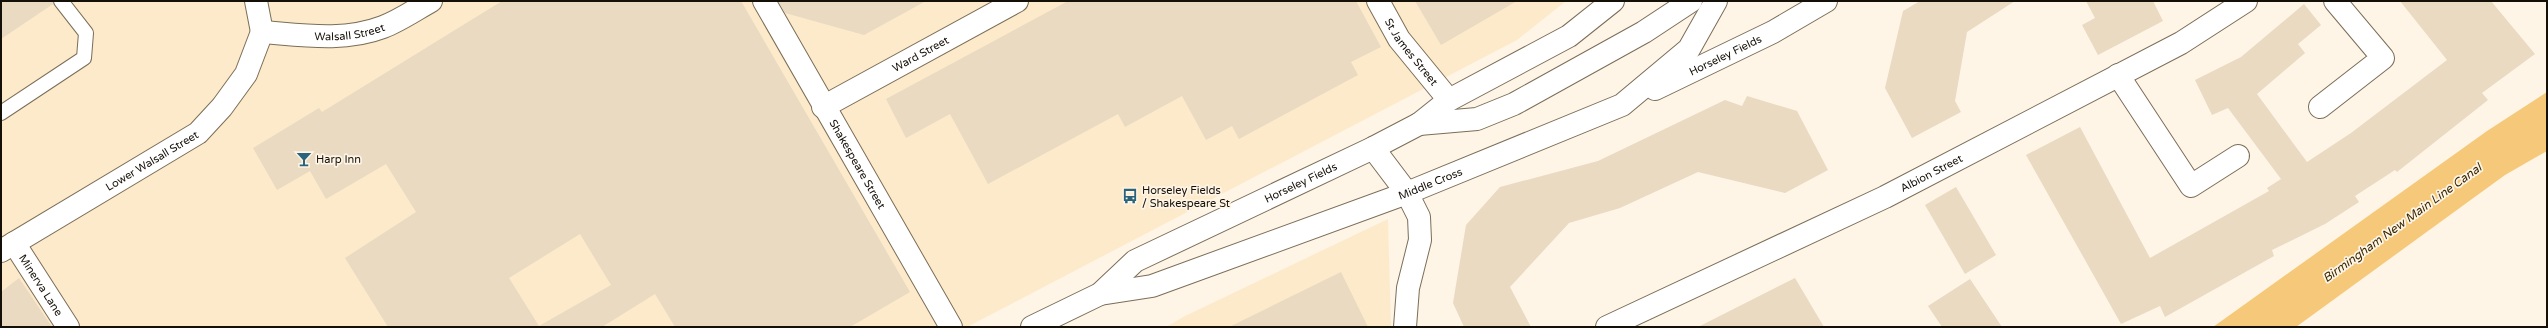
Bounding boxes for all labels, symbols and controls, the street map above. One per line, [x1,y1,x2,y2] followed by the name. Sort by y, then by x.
[1382,16,1441,88] street label: St James Street
[314,20,386,43] street label: Walsall Street
[1687,32,1764,78] street label: Horseley Fields
[890,33,951,74] street label: Ward Street
[827,117,888,211] street label: Shakespeare Street
[103,128,201,193] street label: Lower Walsall Street
[295,150,313,168] bar icon: Harp Inn
[1898,151,1965,194] street label: Albion Street
[316,153,361,166] place label: Harp Inn
[1262,160,1339,205] street label: Horseley Fields
[2320,160,2486,285] water label: Birmingham New Main Line Canal
[1396,165,1464,202] street label: Middle Cross
[1142,184,1230,210] place label: Horseley Fields / Shakespeare St
[1121,187,1139,205] bus stop icon: Horseley Fields / Shakespeare St
[16,252,66,318] street label: Minerva Lane

